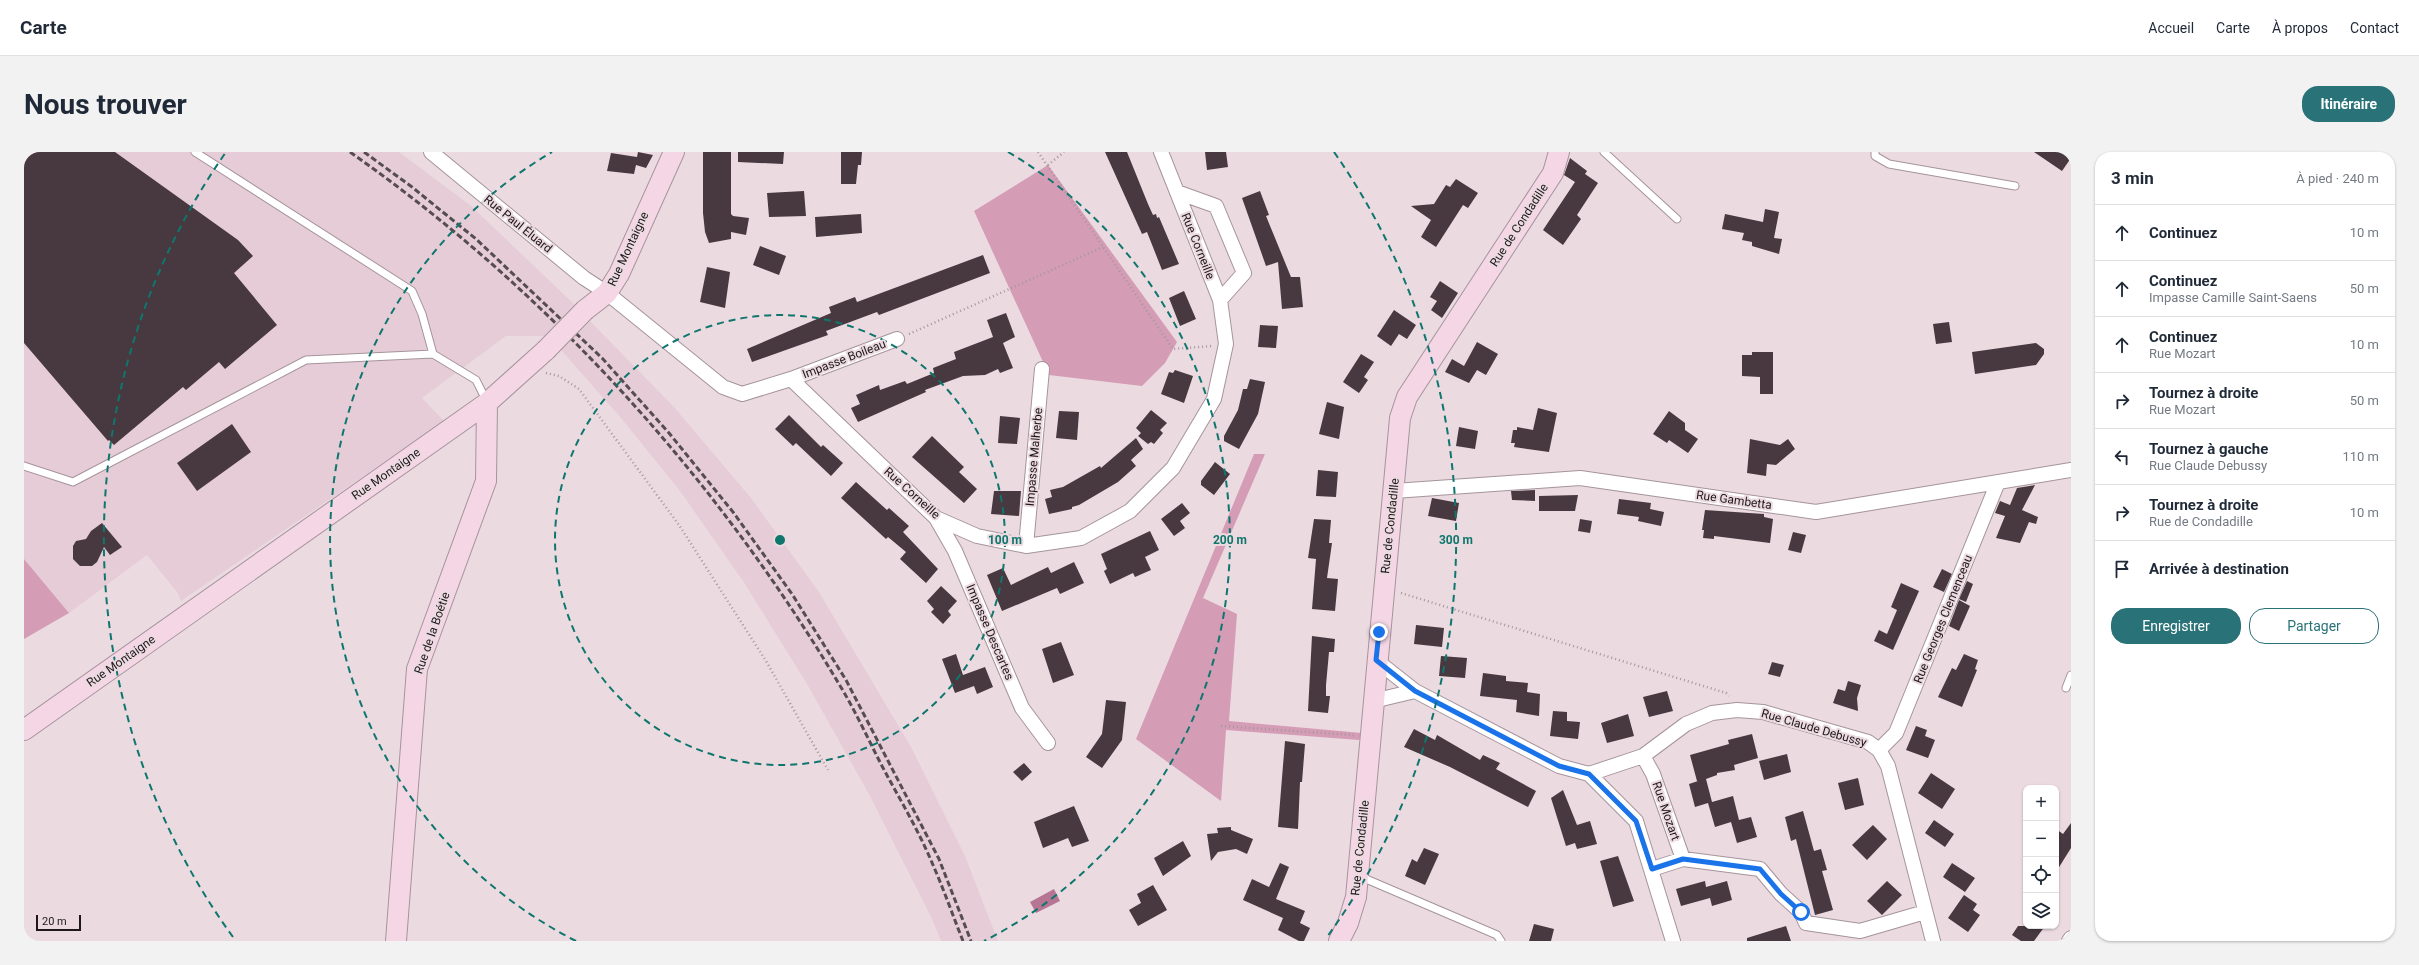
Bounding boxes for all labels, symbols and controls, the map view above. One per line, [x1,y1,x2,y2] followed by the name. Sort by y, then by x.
[20,16,67,39] text: Carte
[2148,20,2194,36] text: Accueil
[2216,20,2250,36] text: Carte
[2272,20,2328,36] text: À propos
[2350,20,2399,36] text: Contact
[2302,86,2395,122] button: Itinéraire
[24,88,187,121] text: Nous trouver
[2111,168,2154,188] text: 3 min
[2296,171,2379,186] text: À pied · 240 m
[1487,181,1551,269] street label: Rue de Condadille
[481,192,555,256] street label: Rue Paul Éluard
[605,210,651,288] street label: Rue Montaigne
[1178,211,1218,281] street label: Rue Corneille
[2111,222,2133,244] icon: ahead
[2149,224,2217,242] text: Continuez
[2350,225,2379,240] text: 10 m
[2149,272,2217,290] text: Continuez
[2111,278,2133,300] icon: ahead
[2350,281,2379,296] text: 50 m
[2149,290,2317,305] text: Impasse Camille Saint-Saens
[2149,328,2217,346] text: Continuez
[2111,334,2133,356] icon: ahead
[800,337,888,381] street label: Impasse Boileau
[2350,337,2379,352] text: 10 m
[2149,346,2215,361] text: Rue Mozart
[2149,384,2258,402] text: Tournez à droite
[2111,390,2133,412] icon: right
[2350,393,2379,408] text: 50 m
[2149,402,2215,417] text: Rue Mozart
[1023,407,1045,507] street label: Impasse Malherbe
[2149,440,2268,458] text: Tournez à gauche
[349,445,423,503] street label: Rue Montaigne
[2111,446,2133,468] icon: left
[2342,449,2379,464] text: 110 m
[2149,458,2267,473] text: Rue Claude Debussy
[881,464,943,522] street label: Rue Corneille
[1378,478,1402,574] street label: Rue de Condadille
[1695,488,1773,512] street label: Rue Gambetta
[2149,496,2258,514] text: Tournez à droite
[2111,502,2133,524] icon: right
[2350,505,2379,520] text: 10 m
[2149,514,2253,529] text: Rue de Condadille
[773,533,787,547] centre of rings
[988,533,1022,547] text: 100 m
[1213,533,1247,547] text: 200 m
[1439,533,1473,547] text: 300 m
[1911,553,1975,685] street label: Rue Georges Clemenceau
[2111,558,2133,580] icon: arrive
[2149,560,2289,578] text: Arrivée à destination
[963,582,1017,682] street label: Impasse Descartes
[411,590,453,676] street label: Rue de la Boétie
[2111,608,2241,644] button: Enregistrer
[2249,608,2379,644] button: Partager
[1370,623,1388,641] route end
[84,632,158,690] street label: Rue Montaigne
[1760,706,1869,750] street label: Rue Claude Debussy
[1649,780,1683,842] street label: Rue Mozart
[2023,785,2059,929] map controls
[2023,785,2059,821] button: +
[1348,800,1372,896] street label: Rue de Condadille
[2023,821,2059,857] button: −
[2023,857,2059,893] button: locate
[2023,893,2059,929] button: layers
[1792,903,1810,921] route start
[36,913,81,932] scale bar
[42,915,67,928] text: 20 m

